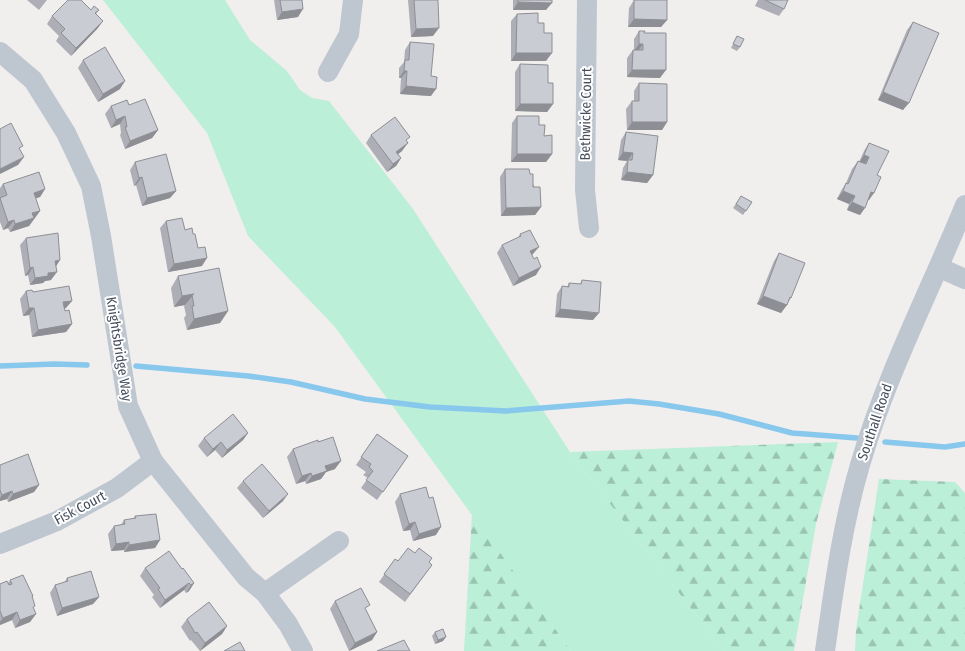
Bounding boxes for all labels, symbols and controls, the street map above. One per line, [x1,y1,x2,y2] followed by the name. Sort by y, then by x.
[577,67,595,161] street label: Bethwicke Court
[102,295,136,403] street label: Knightsbridge Way
[854,381,896,463] street label: Southall Road
[51,487,109,529] street label: Fisk Court

